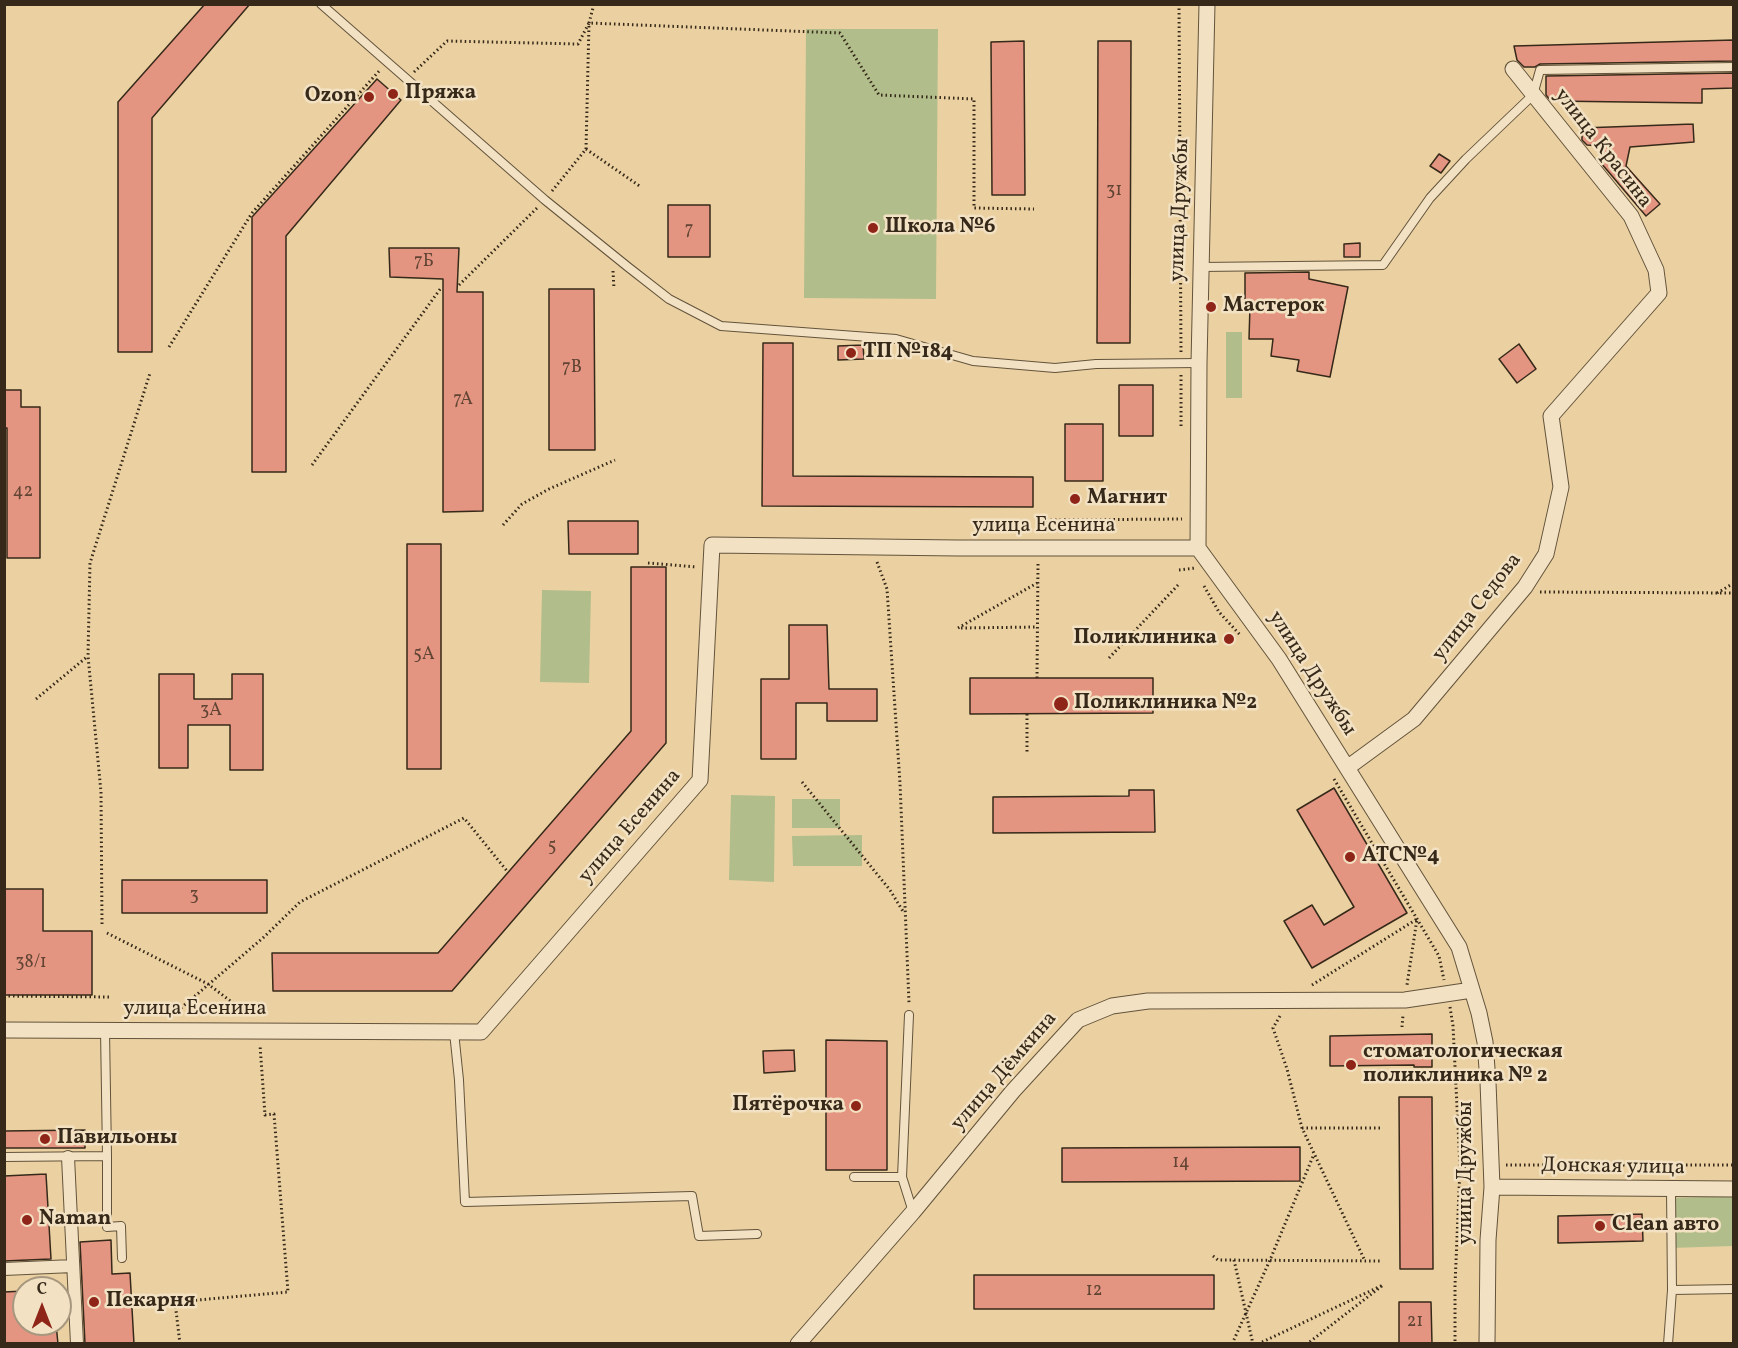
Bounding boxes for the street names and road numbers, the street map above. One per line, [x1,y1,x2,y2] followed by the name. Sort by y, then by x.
[1547,84,1657,214] street label: улица Красина
[1166,138,1196,282] street label: улица Дружбы
[972,514,1116,540] street label: улица Есенина
[1428,549,1528,667] street label: улица Седова
[1261,607,1361,741] street label: улица Дружбы
[574,765,688,889] street label: улица Есенина
[123,997,267,1023] street label: улица Есенина
[946,1007,1064,1137] street label: улица Дёмкина
[1454,1101,1480,1245] street label: улица Дружбы
[1541,1154,1685,1182] street label: Донская улица

